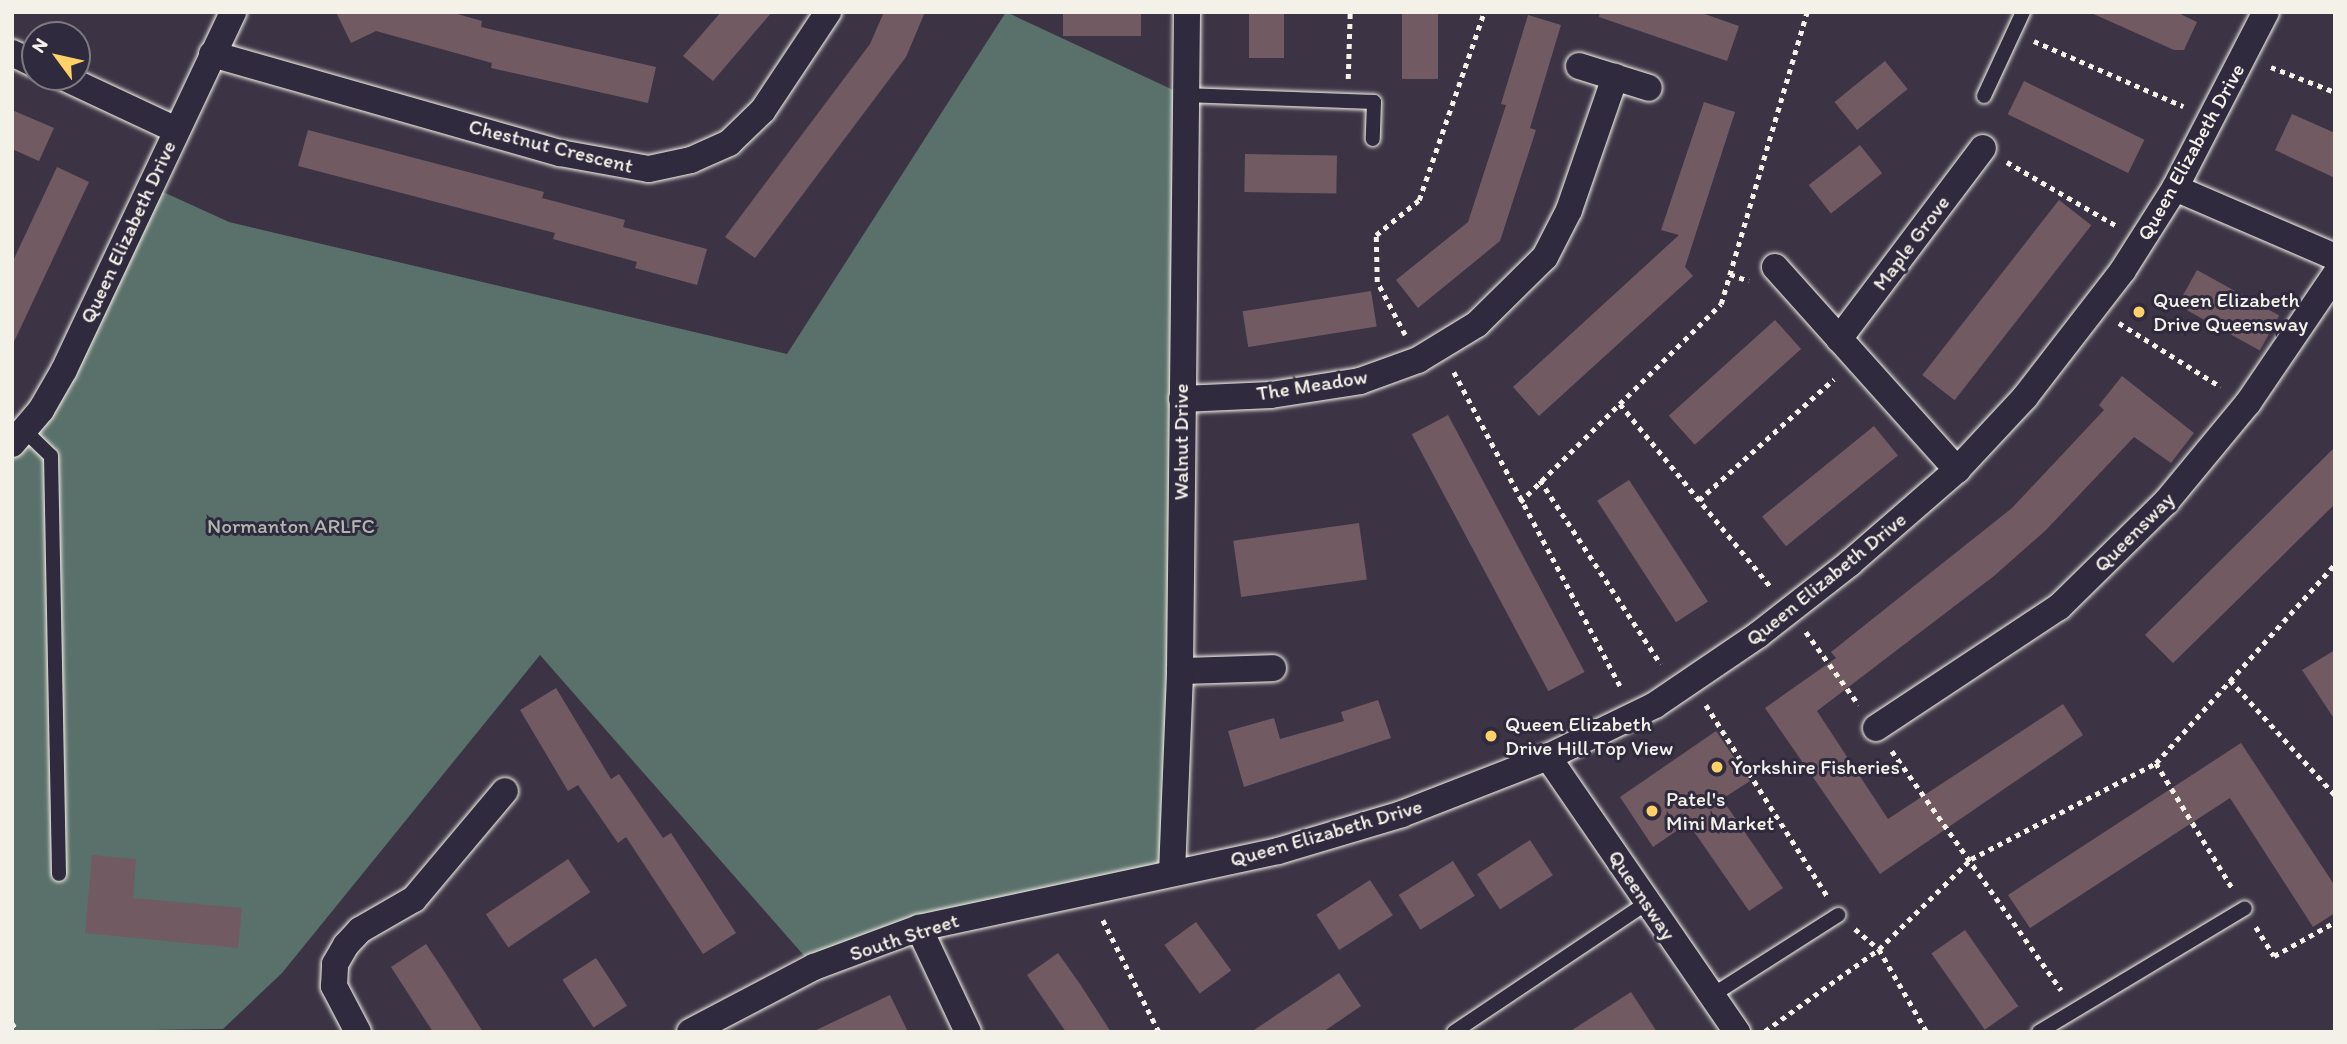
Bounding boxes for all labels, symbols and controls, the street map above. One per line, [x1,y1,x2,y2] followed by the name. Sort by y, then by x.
[21,21,91,91] north arrow
[27,34,53,57] text: N
[2132,59,2250,245] street label: Queen Elizabeth Drive
[466,113,636,179] street label: Chestnut Crescent
[75,137,181,327] street label: Queen Elizabeth Drive
[1867,191,1955,295] street label: Maple Grove
[2153,287,2308,337] place label: Queen Elizabeth Drive Queensway
[2131,304,2147,320] marker: Queen Elizabeth Drive Queensway
[1255,364,1369,406] street label: The Meadow
[1168,384,1194,500] street label: Walnut Drive
[2089,487,2179,577] street label: Queensway
[1741,507,1911,651] street label: Queen Elizabeth Drive
[207,513,375,539] park label: Normanton ARLFC
[1505,711,1672,761] place label: Queen Elizabeth Drive Hill Top View
[1483,728,1499,744] marker: Queen Elizabeth Drive Hill Top View
[1731,754,1899,780] place label: Yorkshire Fisheries
[1709,759,1725,775] marker: Yorkshire Fisheries
[1666,786,1774,836] place label: Patel's Mini Market
[1227,794,1425,872] street label: Queen Elizabeth Drive
[1644,803,1660,819] marker: Patel's Mini Market
[1603,845,1681,945] street label: Queensway
[846,908,962,966] street label: South Street

